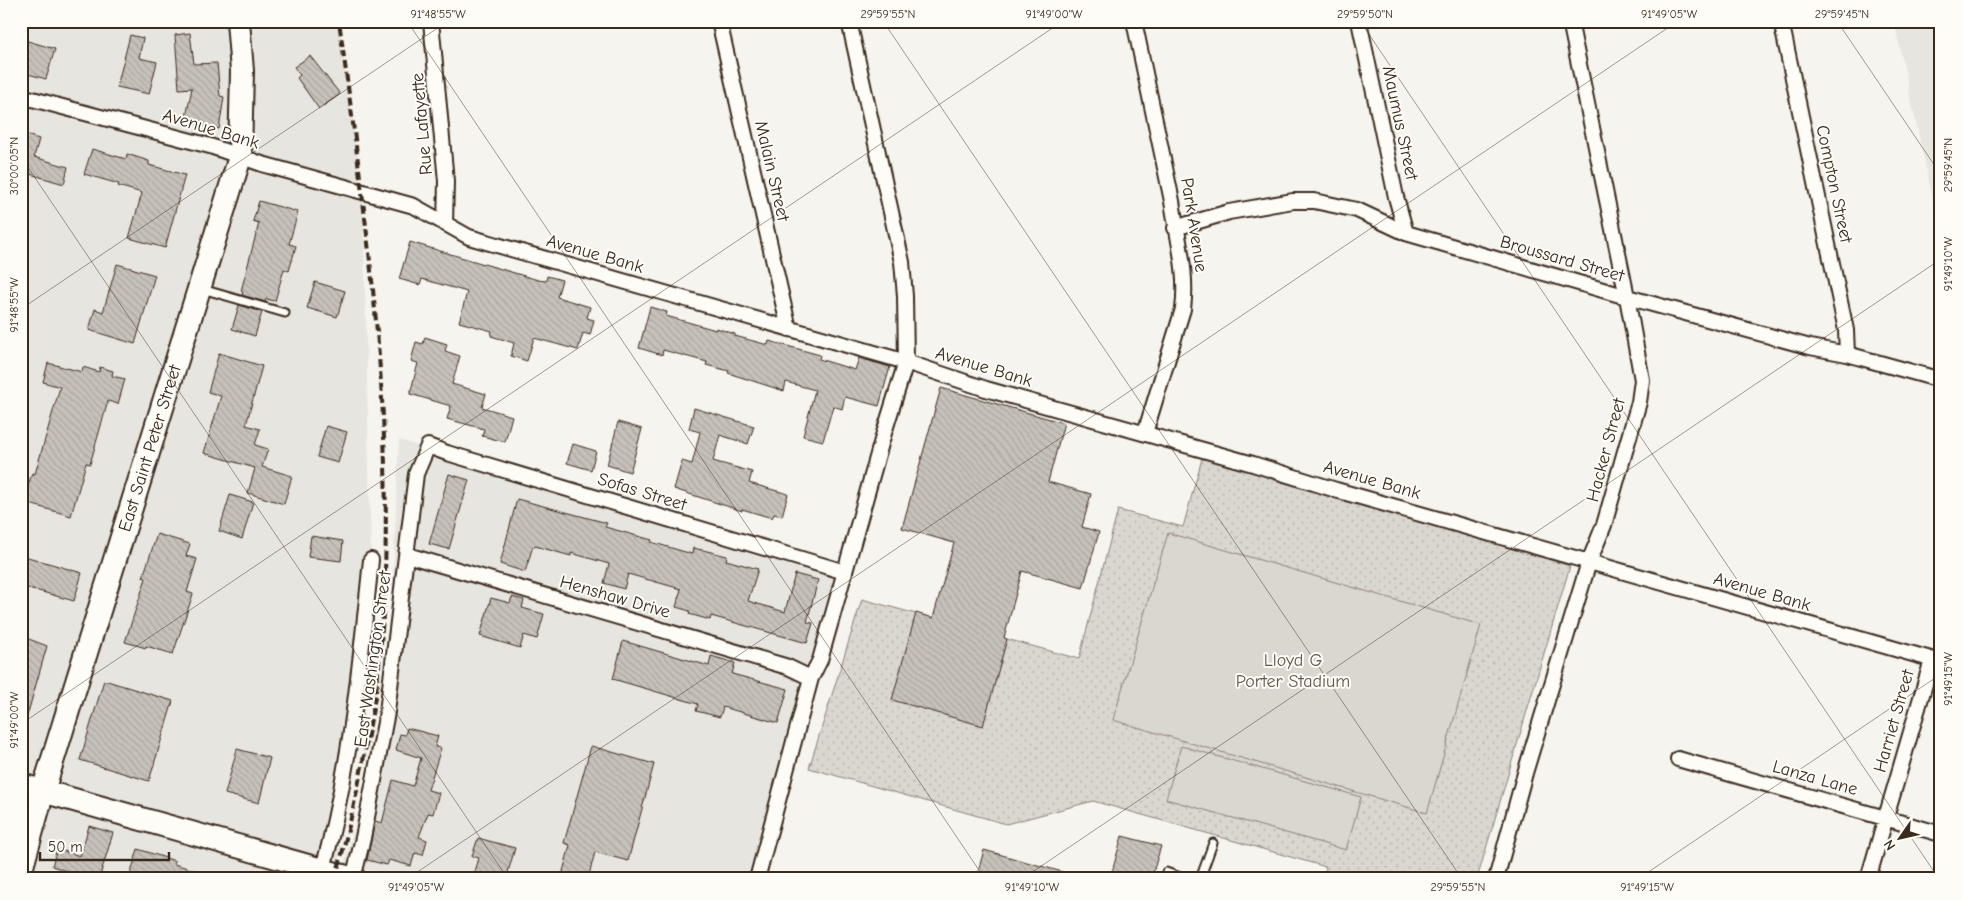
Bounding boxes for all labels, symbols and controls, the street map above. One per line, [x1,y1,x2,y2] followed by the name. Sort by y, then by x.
[410,7,466,21] text: 91°48'55"W
[860,7,916,21] text: 29°59'55"N
[1026,7,1083,21] text: 91°49'00"W
[1337,7,1393,21] text: 29°59'50"N
[1641,7,1698,21] text: 91°49'05"W
[1815,7,1869,21] text: 29°59'45"N
[1378,64,1423,183] street label: Maumus Street
[407,72,437,176] street label: Rue Lafayette
[160,104,262,154] street label: Avenue Bank
[750,119,794,224] street label: Malain Street
[1811,123,1857,246] street label: Compton Street
[7,137,21,195] text: 30°00'05"N
[1941,138,1955,192] text: 29°59'45"N
[1176,176,1212,274] street label: Park Avenue
[544,230,646,278] street label: Avenue Bank
[1498,231,1627,287] street label: Broussard Street
[1941,236,1955,291] text: 91°49'10"W
[7,277,21,333] text: 91°48'55"W
[933,342,1035,392] street label: Avenue Bank
[114,361,186,534] street label: East Saint Peter Street
[1582,395,1630,504] street label: Hacker Street
[1321,456,1423,504] street label: Avenue Bank
[595,469,690,516] street label: Sofas Street
[350,568,396,749] street label: East Washington Street
[1711,568,1813,616] street label: Avenue Bank
[557,571,673,623] street label: Henshaw Drive
[1236,650,1350,692] park label: Lloyd G Porter Stadium
[1941,652,1955,706] text: 91°49'15"W
[1869,666,1919,775] street label: Harriet Street
[7,691,21,748] text: 91°49'00"W
[1770,756,1860,800] street label: Lanza Lane
[1874,812,1924,862] north arrow
[40,830,169,862] scale bar
[1880,836,1899,854] text: N
[48,838,83,856] text: 50 m
[388,880,445,894] text: 91°49'05"W
[1005,880,1060,894] text: 91°49'10"W
[1430,880,1486,894] text: 29°59'55"N
[1620,880,1674,894] text: 91°49'15"W

